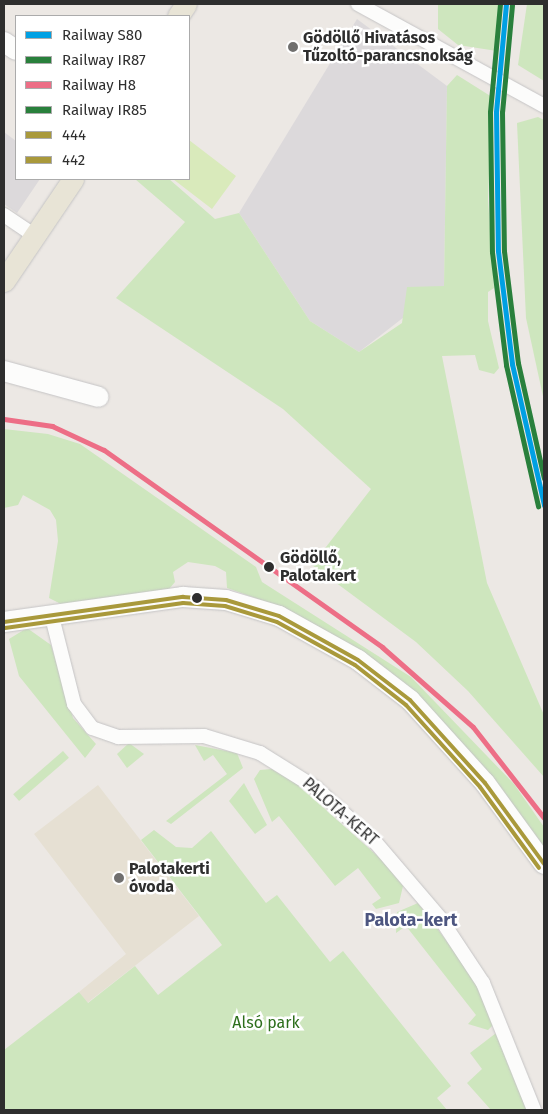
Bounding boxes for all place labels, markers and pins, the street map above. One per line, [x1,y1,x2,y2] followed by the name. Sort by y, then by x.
[303,28,473,66] place label: Gödöllő Hivatásos Tűzoltó-parancsnokság
[287,41,299,53] marker: Gödöllő Hivatásos Tűzoltó-parancsnokság
[280,548,356,586] place label: Gödöllő, Palotakert
[262,560,276,574] marker: Gödöllő, Palotakert
[192,593,202,603] unlabelled marker
[129,859,210,897] place label: Palotakerti óvoda
[113,872,125,884] marker: Palotakerti óvoda

